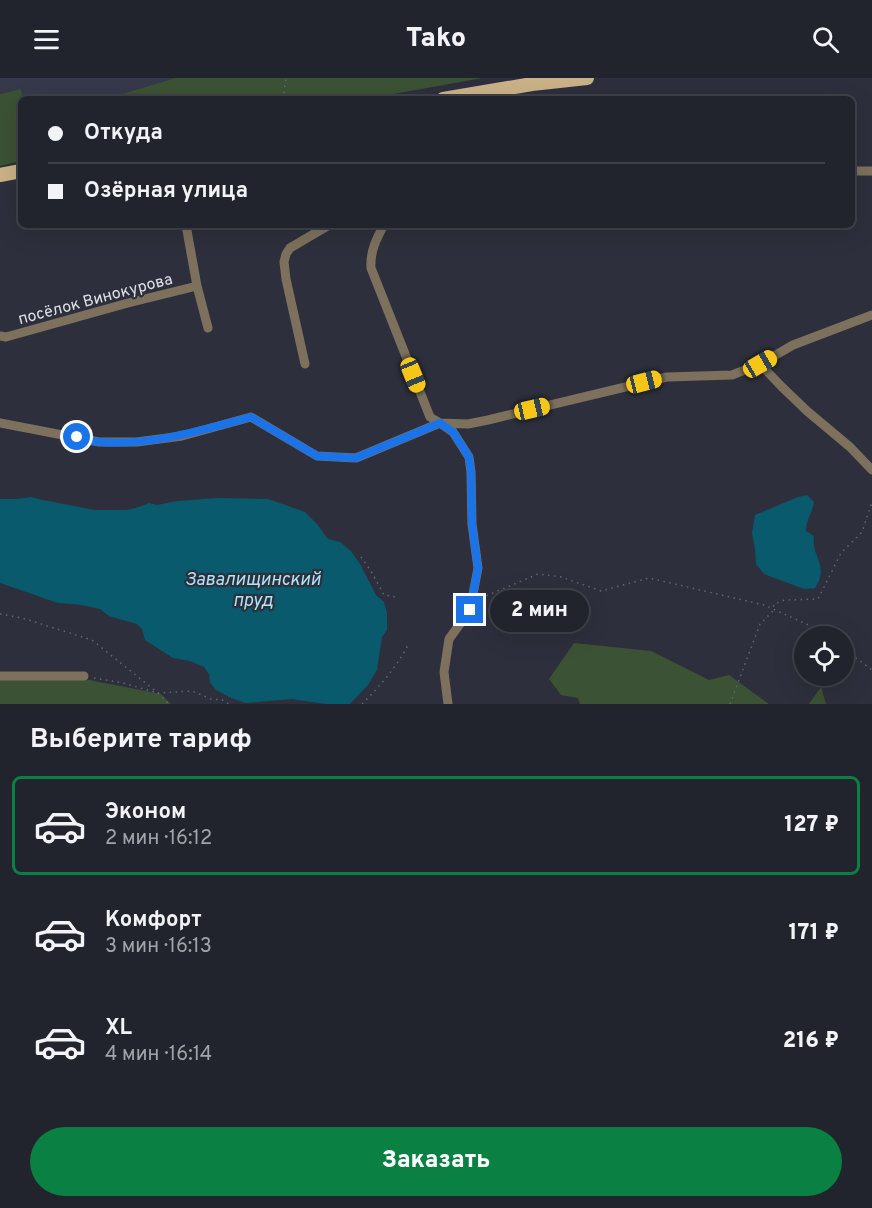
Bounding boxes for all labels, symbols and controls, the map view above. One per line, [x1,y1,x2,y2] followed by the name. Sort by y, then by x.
[406,22,466,56] text: Tako
[30,23,63,56] icon: menu
[809,23,842,56] icon: search
[84,120,163,147] text: Откуда
[84,178,248,205] text: Озёрная улица
[16,270,175,330] street label: посёлок Винокурова
[740,347,780,381] car
[398,355,428,395] car
[624,369,664,395] car
[512,396,552,422] car
[63,423,90,450] route start
[185,569,321,613] water label: Завалищинский пруд
[491,589,590,631] callout: 2 мин
[456,596,483,623] route end
[511,598,568,624] text: 2 мин
[794,626,854,686] map controls
[794,626,854,686] button: locate
[30,723,252,757] text: Выберите тариф
[33,799,87,853] icon: car
[105,799,186,826] text: Эконом
[784,812,839,839] text: 127 ₽
[105,826,212,852] text: 2 мин · 16:12
[33,907,87,961] icon: car
[105,907,202,934] text: Комфорт
[789,920,839,947] text: 171 ₽
[105,934,212,960] text: 3 мин · 16:13
[33,1015,87,1069] icon: car
[105,1015,132,1042] text: XL
[783,1028,839,1055] text: 216 ₽
[105,1042,212,1068] text: 4 мин · 16:14
[30,1127,842,1196] button: Заказать

